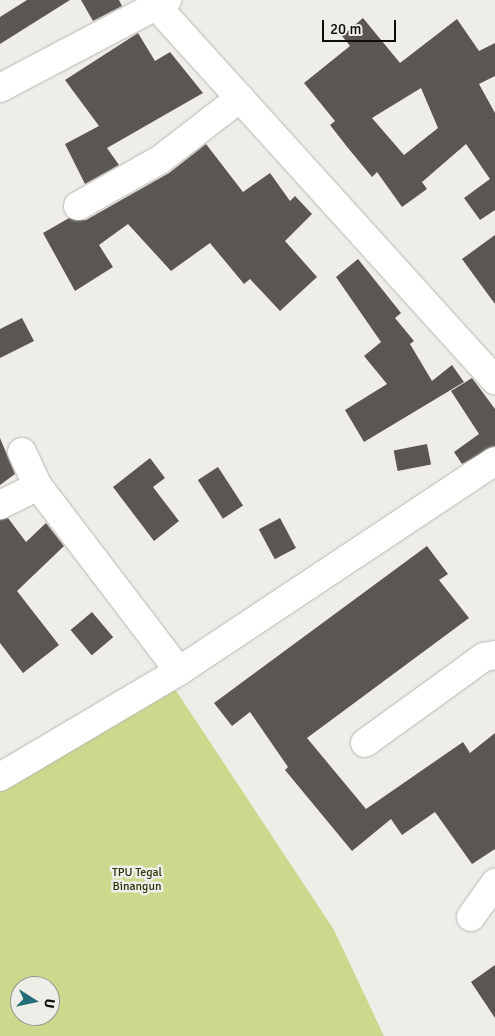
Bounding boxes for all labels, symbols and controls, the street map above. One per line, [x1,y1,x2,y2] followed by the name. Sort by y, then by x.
[325,10,399,42] scale bar
[330,20,361,38] text: 20 m
[112,866,162,894] park label: TPU Tegal Binangun
[10,976,60,1026] north arrow
[40,997,58,1010] text: U

